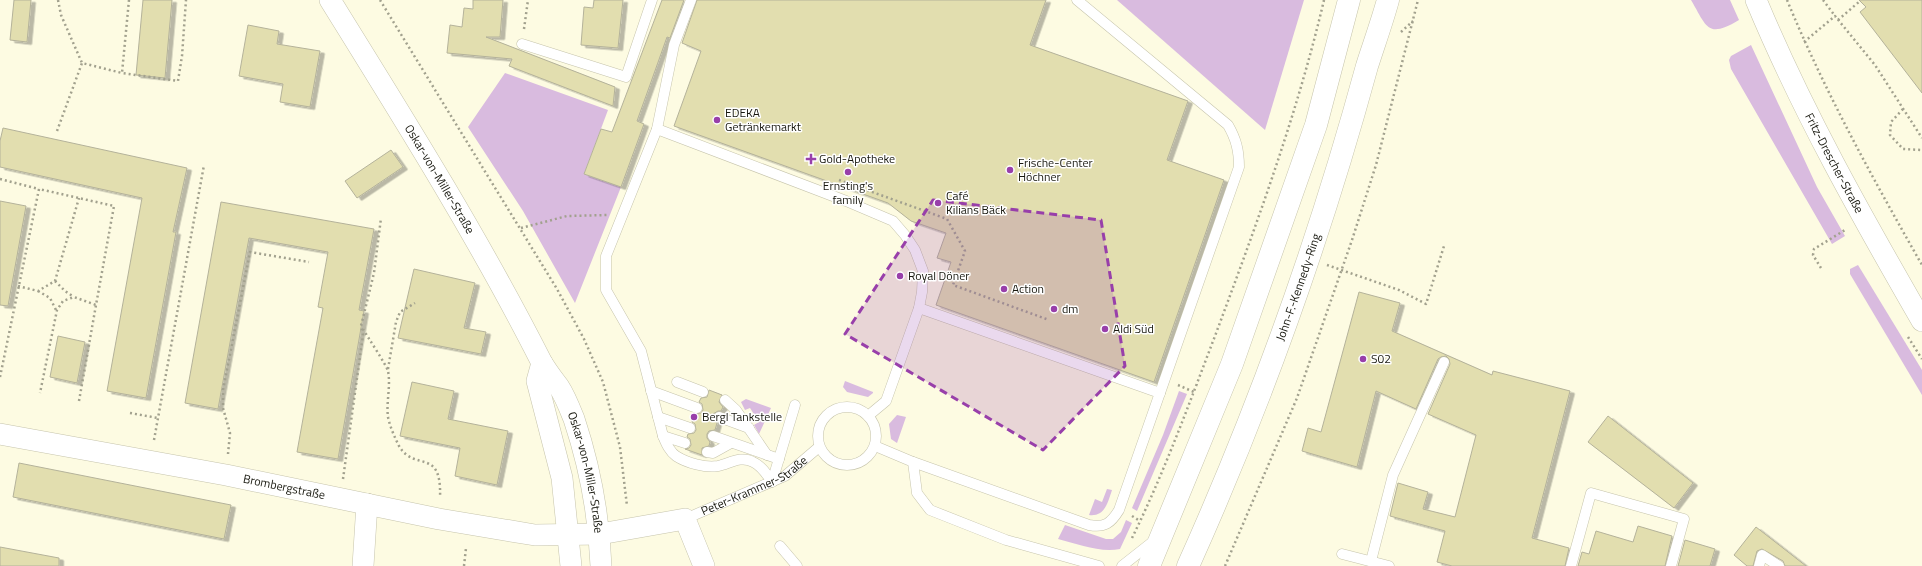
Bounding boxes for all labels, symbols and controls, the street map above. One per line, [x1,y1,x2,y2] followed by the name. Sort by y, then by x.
[725,103,802,136] place label: EDEKA Getränkemarkt
[1800,110,1869,216] street label: Fritz-Drescher-Straße
[712,115,722,125] marker: EDEKA Getränkemarkt
[400,121,480,237] street label: Oskar-von-Miller-Straße
[819,149,895,168] place label: Gold-Apotheke
[1018,153,1093,186] place label: Frische-Center Höchner
[806,154,816,164] marker: Gold-Apotheke
[1005,165,1015,175] marker: Frische-Center Höchner
[843,167,853,177] marker: Ernsting's family
[823,176,874,209] place label: Ernsting's family
[946,186,1006,219] place label: Café Kilians Bäck
[933,198,943,208] marker: Café Kilians Bäck
[1270,231,1325,343] street label: John-F.-Kennedy-Ring
[908,266,969,285] place label: Royal Döner
[895,271,905,281] marker: Royal Döner
[1012,279,1044,298] place label: Action
[999,284,1009,294] marker: Action
[1062,299,1078,318] place label: dm
[1049,304,1059,314] marker: dm
[1113,319,1154,338] place label: Aldi Süd
[1100,324,1110,334] marker: Aldi Süd
[1371,349,1391,368] place label: S02
[1358,354,1368,364] marker: S02
[702,407,782,426] place label: Bergl Tankstelle
[563,409,609,534] street label: Oskar-von-Miller-Straße
[689,412,699,422] marker: Bergl Tankstelle
[698,451,811,520] street label: Peter-Krammer-Straße
[241,469,327,504] street label: Brombergstraße

